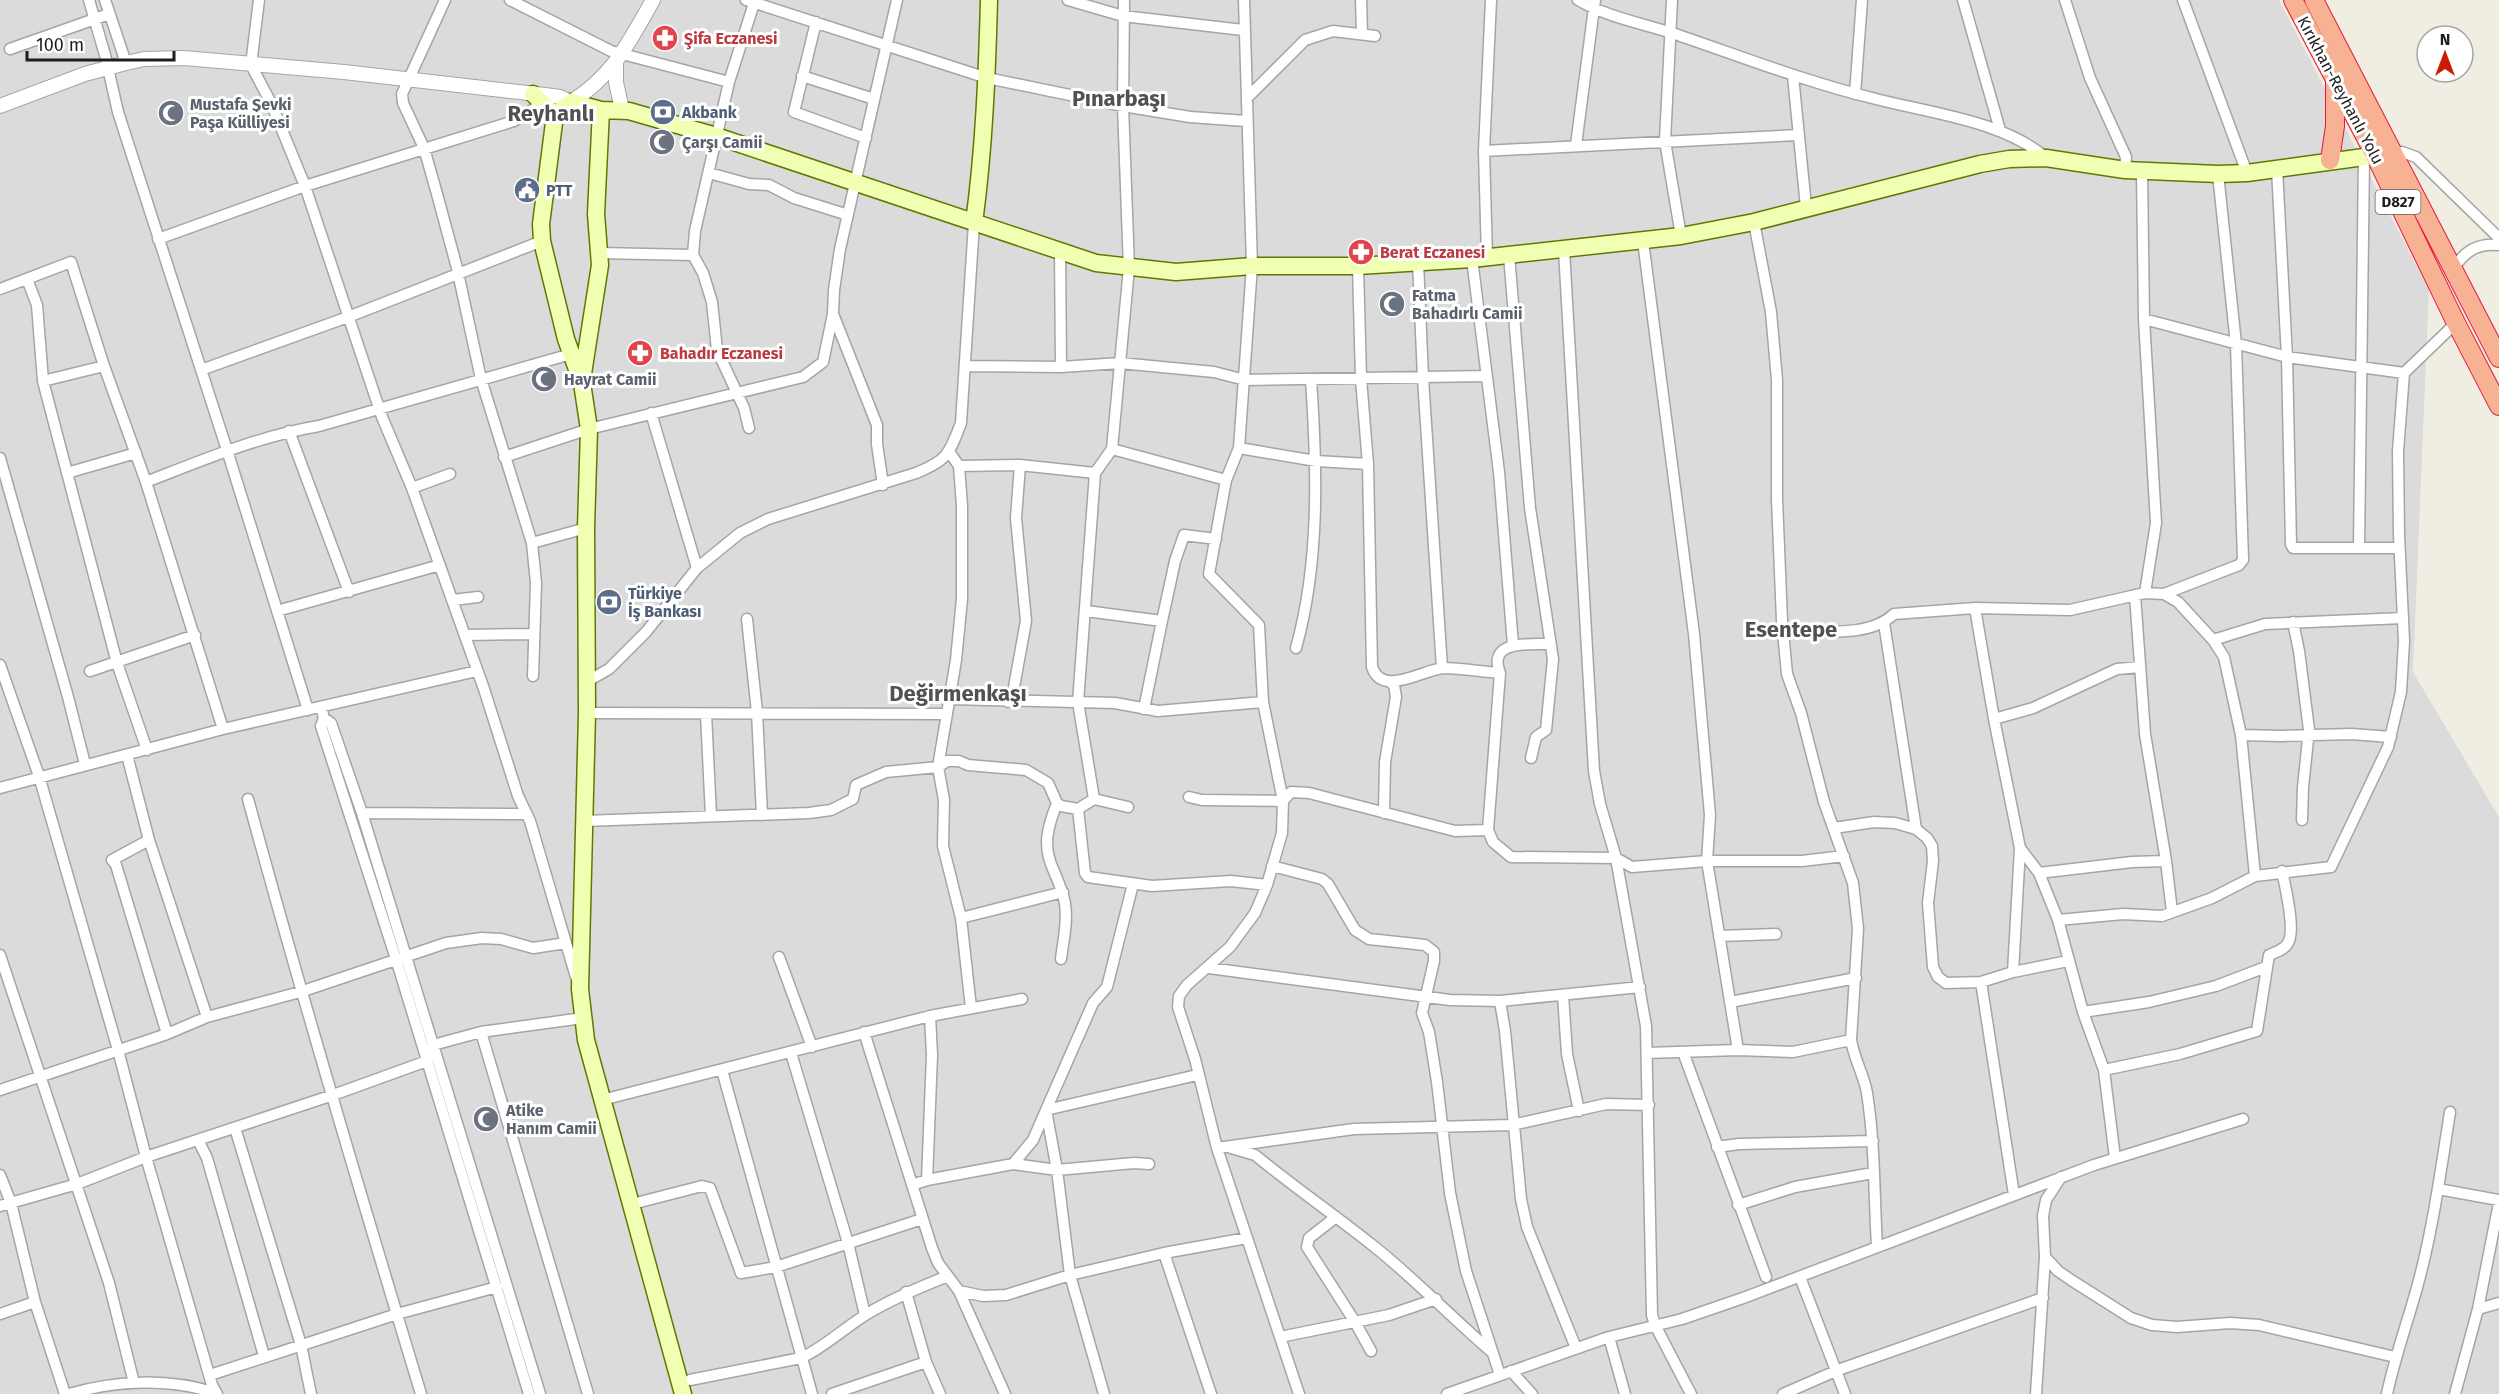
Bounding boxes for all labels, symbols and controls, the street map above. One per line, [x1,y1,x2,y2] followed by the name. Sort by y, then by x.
[2293,13,2388,167] street label: Kırıkhan-Reyhanlı Yolu
[650,23,680,53] pharmacy icon: Şifa Eczanesi
[27,24,174,62] scale bar
[2415,24,2475,84] north arrow
[684,29,777,50] place label: Şifa Eczanesi
[2440,30,2450,49] text: N
[36,34,84,56] text: 100 m
[1072,85,1166,112] district label: Pınarbaşı
[190,95,292,133] place label: Mustafa Şevki Paşa Külliyesi
[648,97,678,127] bank icon: Akbank
[156,98,186,128] mosque icon: Mustafa Şevki Paşa Külliyesi
[508,100,594,127] district label: Reyhanlı
[681,103,737,122] place label: Akbank
[647,127,677,157] mosque icon: Çarşı Camii
[682,133,762,154] place label: Çarşı Camii
[512,175,542,205] public building icon: PTT
[546,181,573,200] place label: PTT
[2376,190,2420,214] road number: D827
[1346,237,1376,267] pharmacy icon: Berat Eczanesi
[1380,243,1485,262] place label: Berat Eczanesi
[1412,286,1523,323] place label: Fatma Bahadırlı Camii
[1377,289,1407,319] mosque icon: Fatma Bahadırlı Camii
[625,338,655,368] pharmacy icon: Bahadır Eczanesi
[660,344,783,363] place label: Bahadır Eczanesi
[529,364,559,394] mosque icon: Hayrat Camii
[564,370,656,389] place label: Hayrat Camii
[628,584,702,622] place label: Türkiye İş Bankası
[594,587,624,617] bank icon: Türkiye İş Bankası
[1745,616,1837,643] district label: Esentepe
[889,680,1027,707] district label: Değirmenkaşı
[505,1101,597,1138] place label: Atike Hanım Camii
[471,1104,501,1134] mosque icon: Atike Hanım Camii

